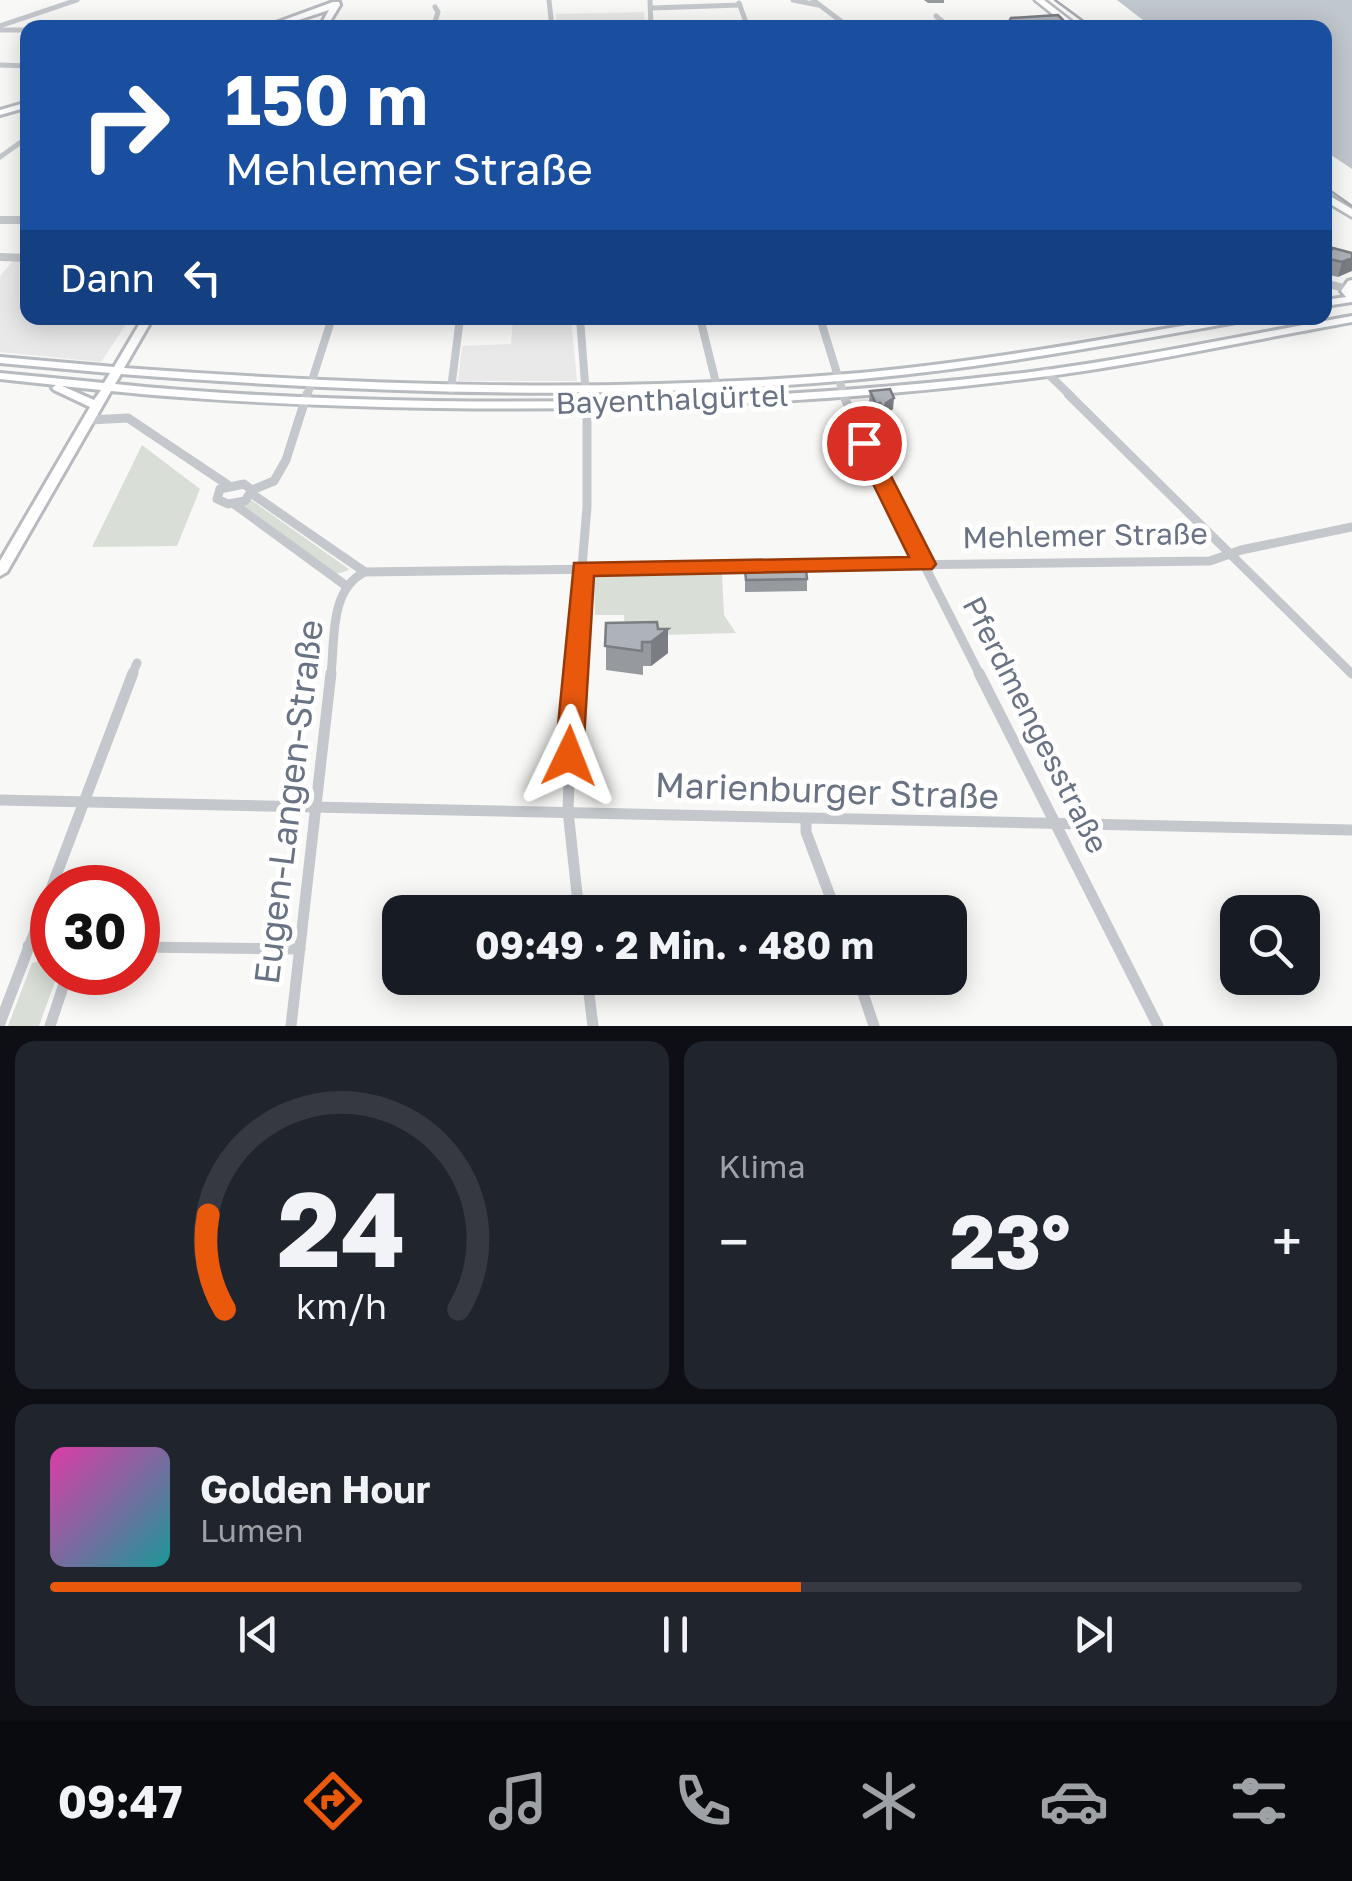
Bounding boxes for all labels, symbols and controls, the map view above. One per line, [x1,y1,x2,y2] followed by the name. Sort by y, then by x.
[225,56,428,140] text: 150 m
[60,60,190,190] icon: right
[225,141,593,195] text: Mehlemer Straße
[175,250,230,305] icon: left
[60,255,155,300] text: Dann
[555,377,789,421] street label: Bayenthalgürtel
[822,401,907,486] pin
[837,416,892,471] icon: arrive
[962,515,1208,555] street label: Mehlemer Straße
[956,590,1116,859] street label: Pferdmengesstraße
[245,617,331,986] street label: Eugen-Langen-Straße
[517,704,621,808] position arrow
[654,763,1000,817] street label: Marienburger Straße
[30,865,160,995] speed limit sign: 30
[1220,895,1320,995] map controls
[1220,895,1320,995] button: search
[475,922,874,967] text: 09:49 · 2 Min. · 480 m
[719,1147,805,1185] text: Klima
[278,1165,406,1290] text: 24
[950,1195,1071,1286] text: 23°
[719,1208,749,1274] text: −
[1272,1208,1302,1274] text: +
[296,1284,387,1327] text: km/h
[200,1466,431,1511] text: Golden Hour
[200,1511,304,1549] text: Lumen
[231,1607,286,1662] icon: previous
[648,1607,703,1662] icon: pause
[1066,1607,1121,1662] icon: next
[298,1766,368,1836] icon: directions
[483,1766,553,1836] icon: music
[668,1766,738,1836] icon: phone
[854,1766,924,1836] icon: climate
[1039,1766,1109,1836] icon: car
[1224,1766,1294,1836] icon: filters
[58,1774,183,1828] text: 09:47

